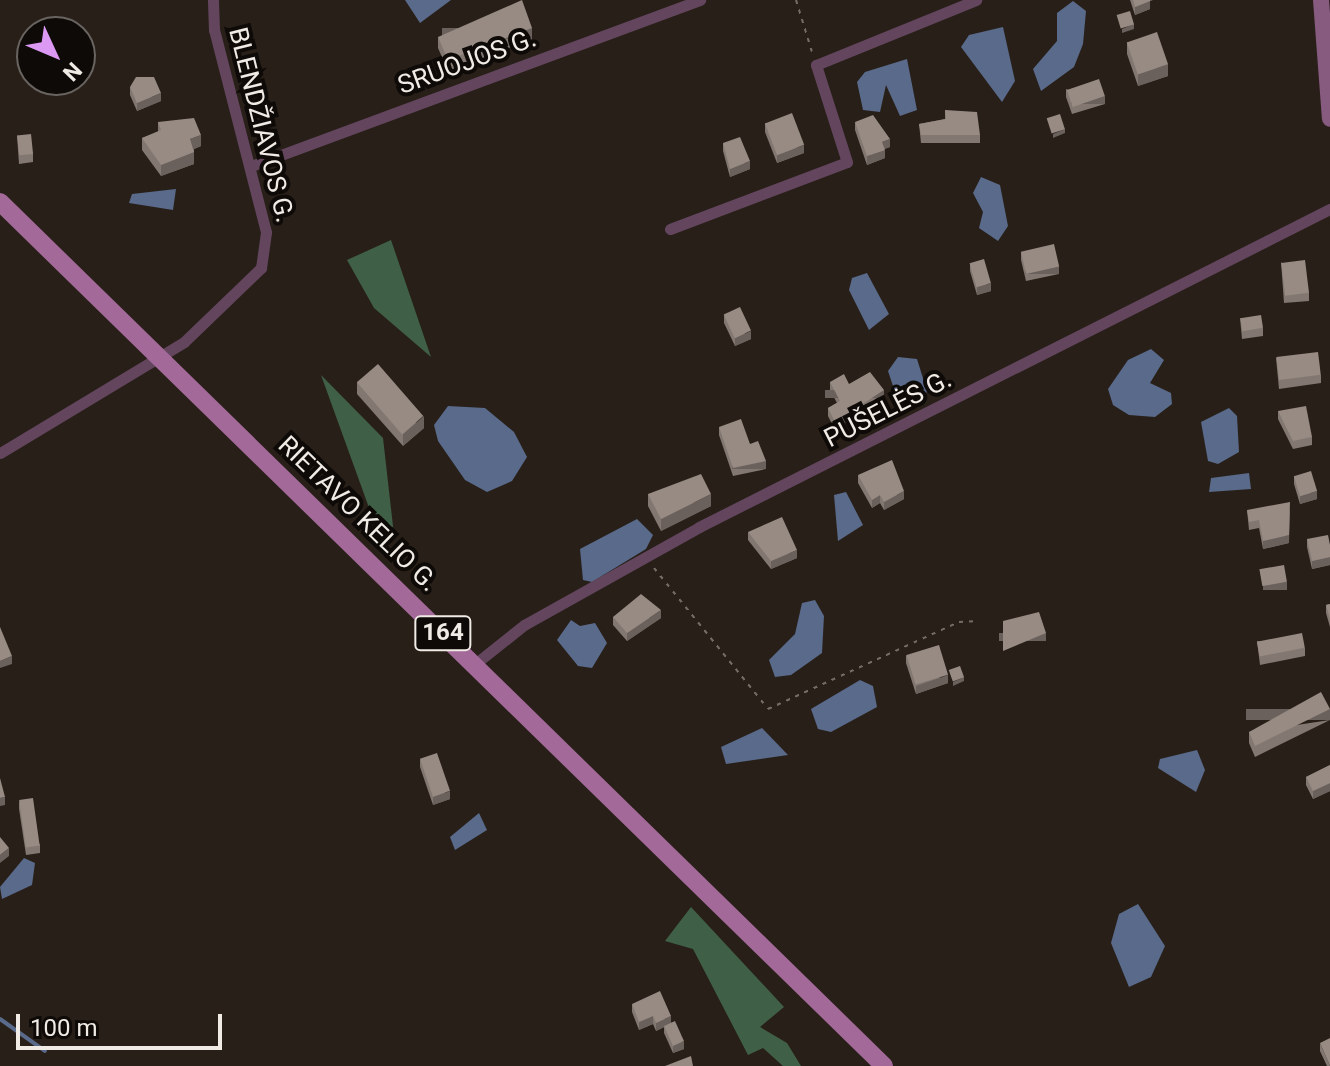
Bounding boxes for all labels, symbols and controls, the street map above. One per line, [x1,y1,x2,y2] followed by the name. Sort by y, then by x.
[16,16,96,96] north arrow
[394,23,540,101] street label: SRUOJOS G.
[222,24,300,226] street label: BLENDŽIAVOS G.
[58,57,87,86] text: N
[819,364,957,454] street label: PUŠELĖS G.
[272,430,444,598] street label: RIETAVO KELIO G.
[413,613,473,653] road number: 164
[20,998,226,1048] scale bar
[30,1014,97,1042] text: 100 m

